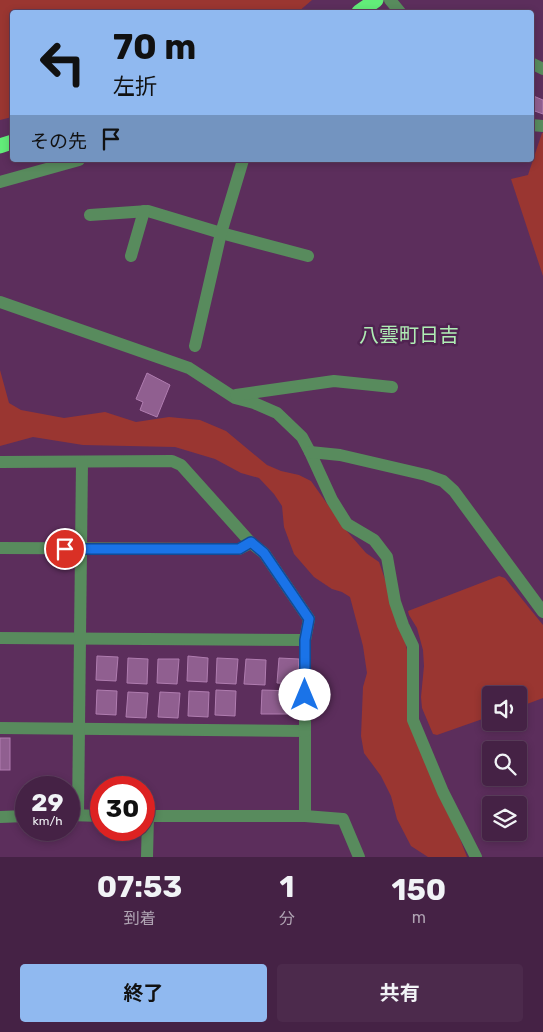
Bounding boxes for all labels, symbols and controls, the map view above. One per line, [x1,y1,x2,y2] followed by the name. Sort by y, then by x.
[113,26,196,68] text: 70 m
[30,30,95,95] icon: left
[113,73,157,100] text: 左折
[97,125,125,153] icon: arrive
[30,130,87,153] text: その先
[359,323,459,347] district label: 八雲町日吉
[44,528,86,570] pin
[51,535,79,563] icon: arrive
[278,668,330,720] position arrow
[482,686,527,841] map controls
[482,686,527,731] button: sound
[482,741,527,786] button: search
[90,776,155,841] speed limit sign: 30
[31,788,64,817] text: 29
[482,796,527,841] button: layers
[33,814,62,828] text: km/h
[97,869,182,905] text: 07:53
[279,869,294,905] text: 1
[392,872,446,908] text: 150
[412,908,426,927] text: m
[123,909,155,928] text: 到着
[279,909,295,928] text: 分
[20,964,267,1022] button: 終了
[277,964,523,1022] button: 共有

